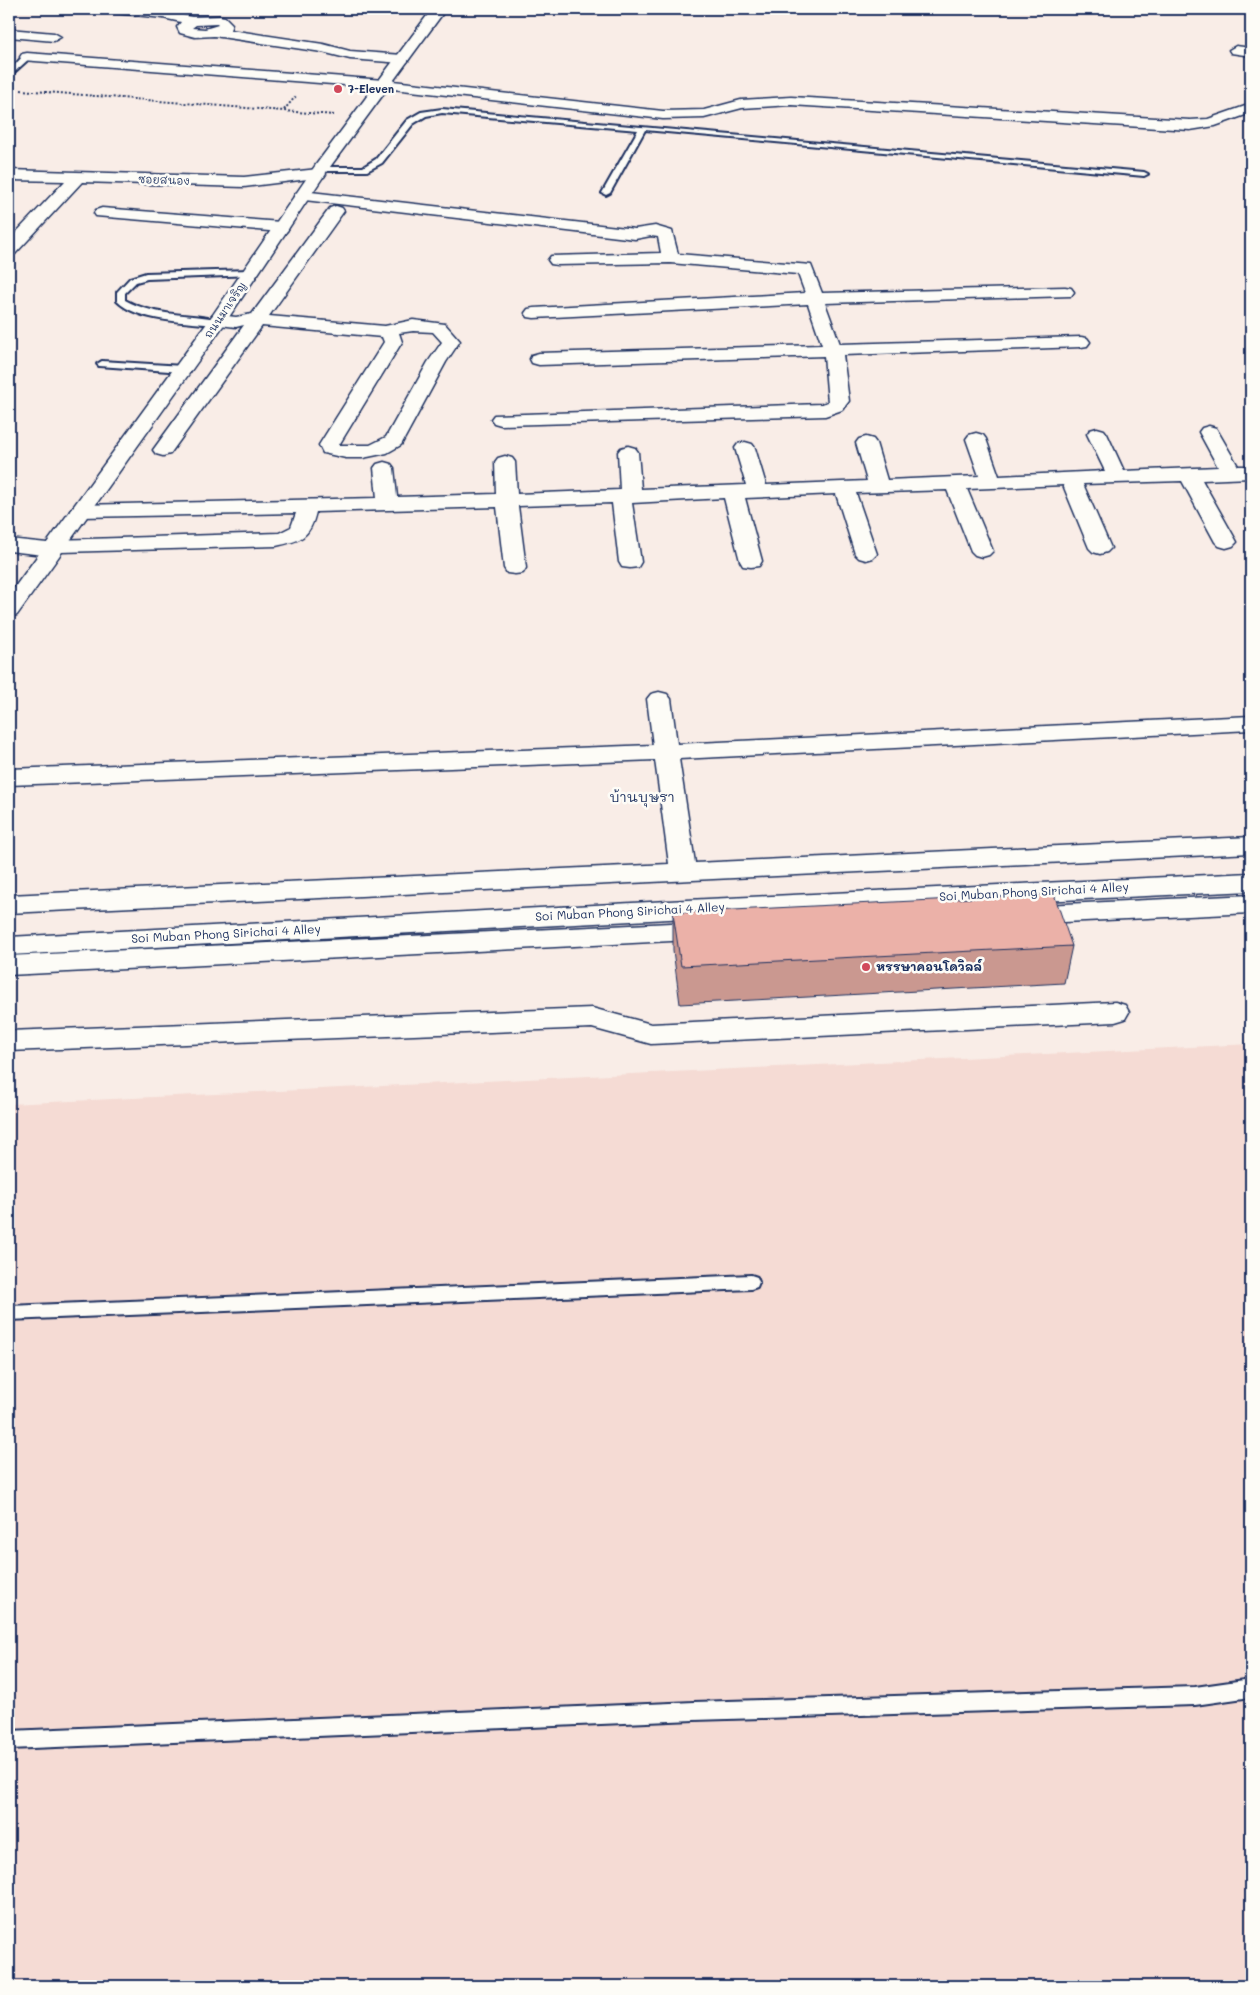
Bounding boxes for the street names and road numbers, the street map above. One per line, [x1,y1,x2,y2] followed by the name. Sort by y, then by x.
[138,171,190,188] street label: ซอยสนอง
[200,279,249,341] street label: ถนนมาเจริญ
[939,878,1129,904] street label: Soi Muban Phong Sirichai 4 Alley
[535,898,725,924] street label: Soi Muban Phong Sirichai 4 Alley
[131,920,321,946] street label: Soi Muban Phong Sirichai 4 Alley

